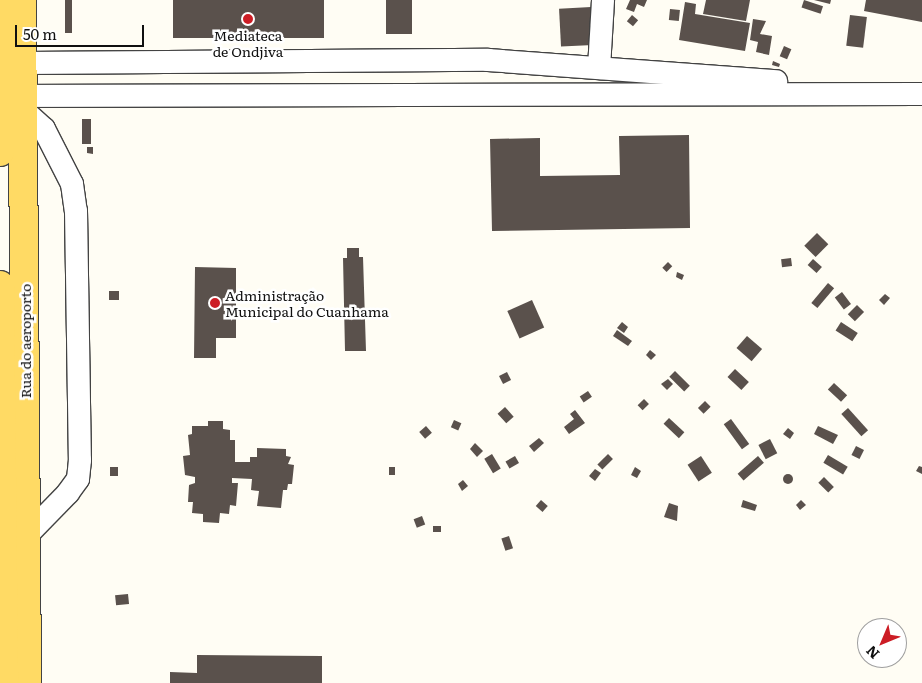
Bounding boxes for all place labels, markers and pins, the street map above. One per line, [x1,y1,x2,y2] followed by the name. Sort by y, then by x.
[242,13,254,25] marker: Mediateca de Ondjiva
[213,27,283,59] place label: Mediateca de Ondjiva
[225,287,389,320] place label: Administração Municipal do Cuanhama
[209,297,221,309] marker: Administração Municipal do Cuanhama

